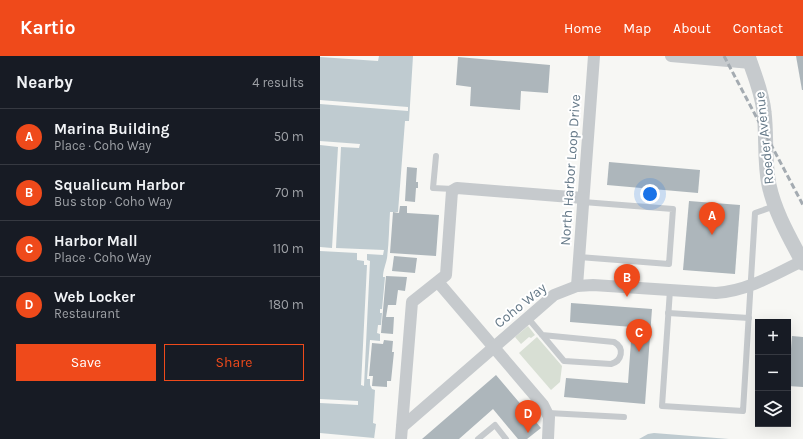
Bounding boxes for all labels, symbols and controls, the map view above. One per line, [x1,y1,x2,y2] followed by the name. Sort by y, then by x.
[20,17,75,39] text: Kartio
[564,20,601,37] text: Home
[623,20,651,37] text: Map
[673,20,711,37] text: About
[733,20,783,37] text: Contact
[16,72,73,92] text: Nearby
[252,75,304,90] text: 4 results
[751,91,778,185] street label: Roeder Avenue
[557,94,584,246] street label: North Harbor Loop Drive
[54,120,169,138] text: Marina Building
[25,129,33,144] text: A
[274,129,304,144] text: 50 m
[54,138,151,153] text: Place · Coho Way
[54,176,185,194] text: Squalicum Harbor
[640,184,660,204] your location
[25,185,33,200] text: B
[275,185,304,200] text: 70 m
[54,194,172,209] text: Bus stop · Coho Way
[699,202,725,235] pin: A
[54,232,138,250] text: Harbor Mall
[25,241,33,256] text: C
[272,241,304,256] text: 110 m
[54,250,151,265] text: Place · Coho Way
[614,264,640,297] pin: B
[491,279,550,331] street label: Coho Way
[54,288,135,306] text: Web Locker
[25,297,33,312] text: D
[269,297,304,312] text: 180 m
[54,306,120,321] text: Restaurant
[626,319,652,352] pin: C
[755,319,791,427] map controls
[755,319,791,355] button: +
[16,344,156,381] button: Save
[164,344,304,381] button: Share
[755,355,791,391] button: −
[755,391,791,427] button: layers
[515,400,541,433] pin: D

